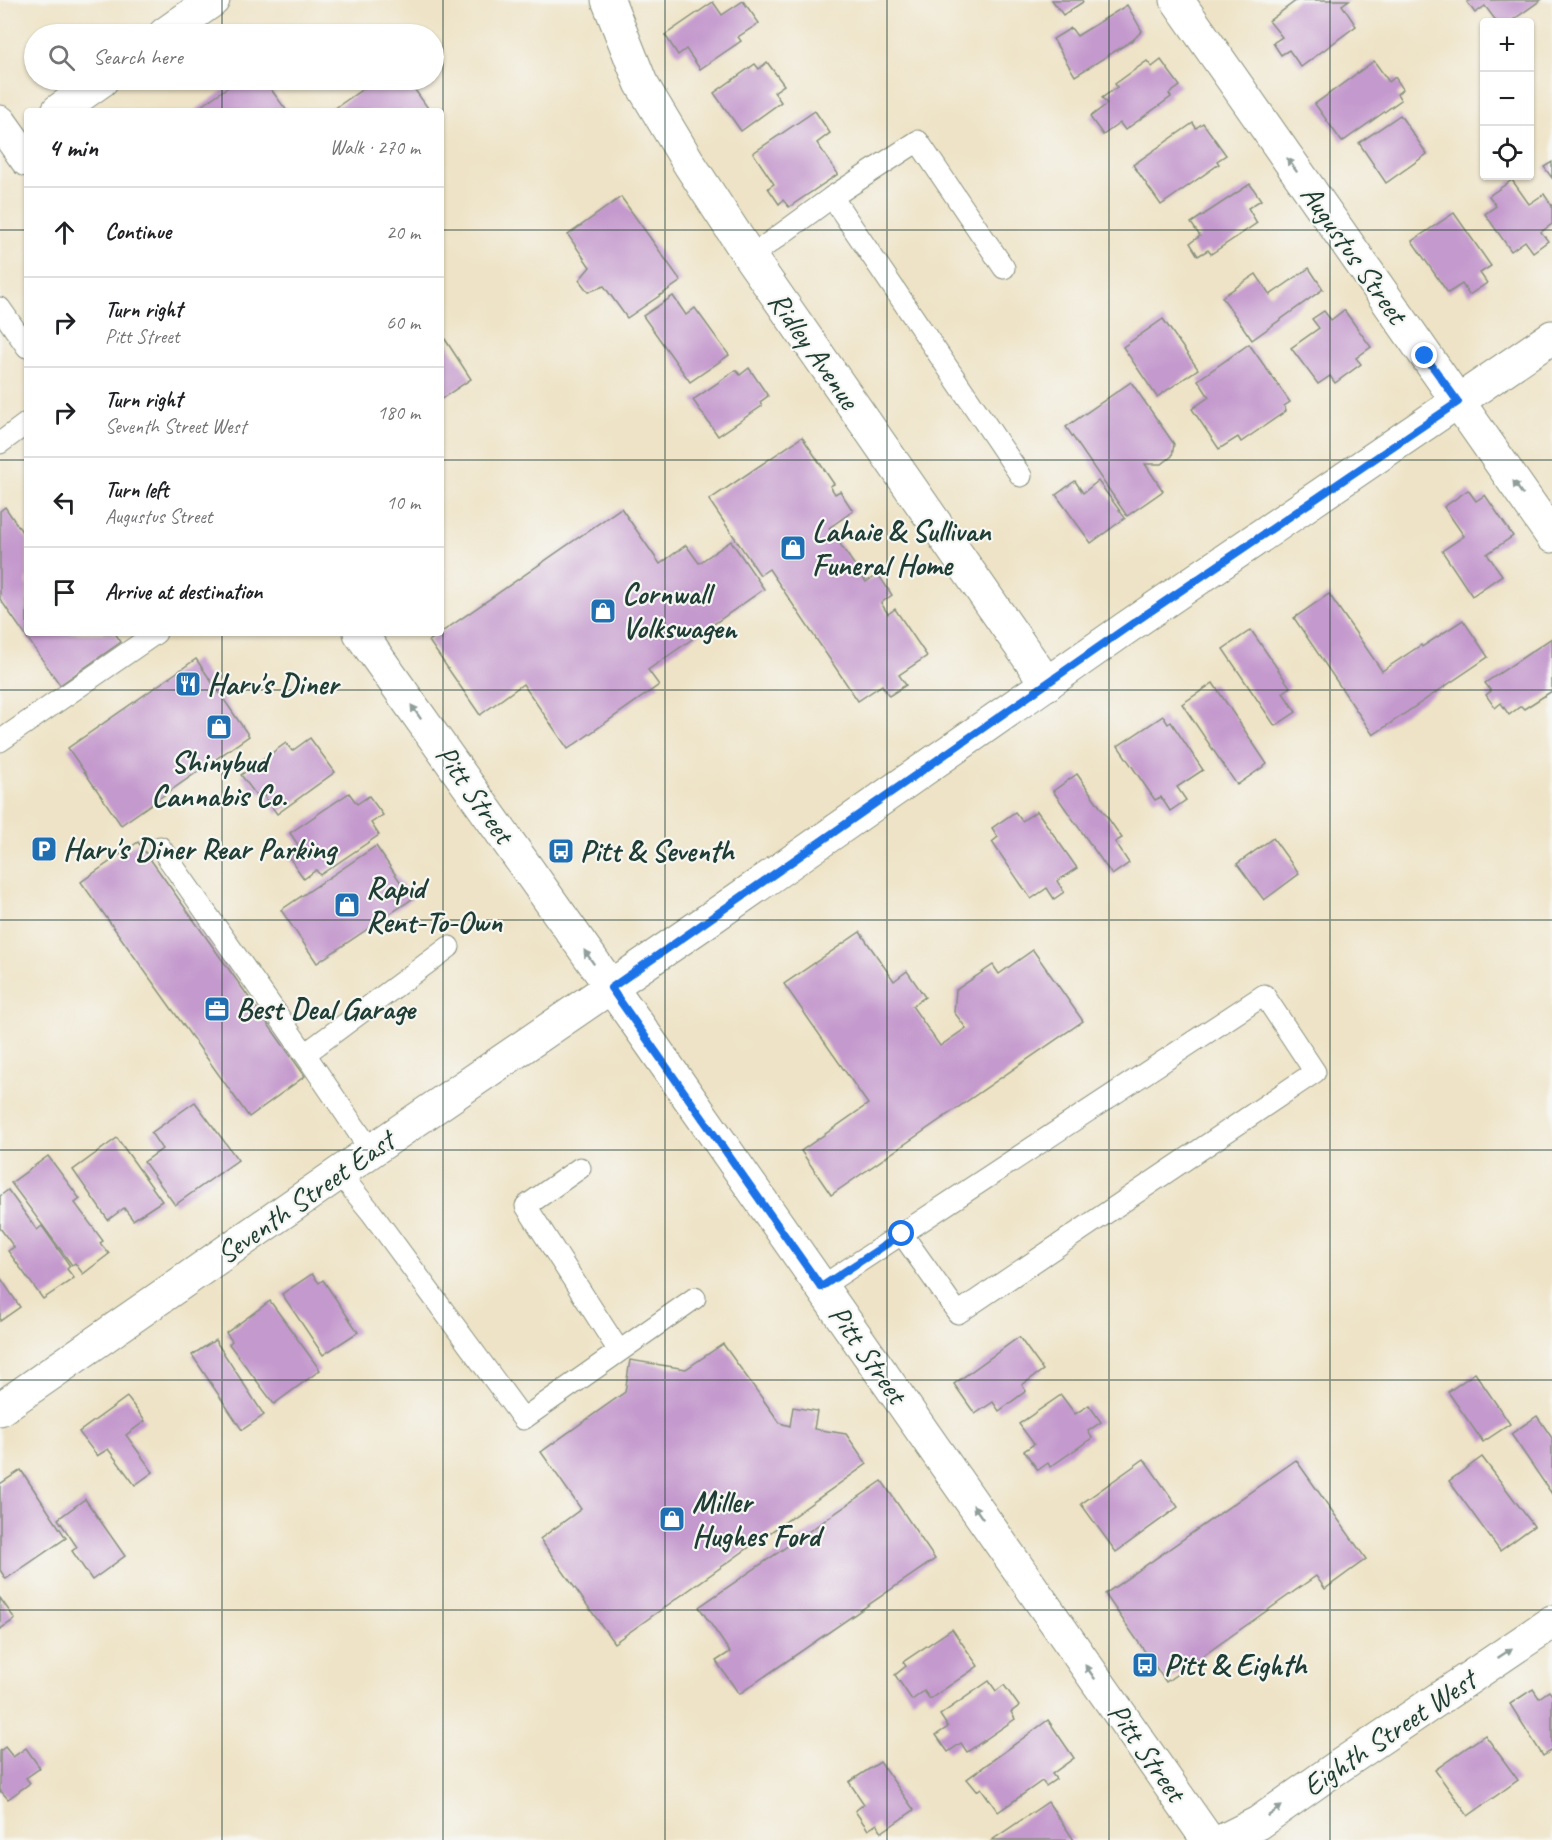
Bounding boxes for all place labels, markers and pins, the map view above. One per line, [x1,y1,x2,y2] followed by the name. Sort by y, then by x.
[812,512,992,584] place label: Lahaie & Sullivan Funeral Home
[778,533,808,563] shop icon: Lahaie & Sullivan Funeral Home
[622,575,738,647] place label: Cornwall Volkswagen
[588,596,618,626] shop icon: Cornwall Volkswagen
[207,665,341,703] place label: Harv's Diner
[173,669,203,699] restaurant icon: Harv's Diner
[204,712,234,742] shop icon: Shinybud Cannabis Co.
[151,743,288,815] place label: Shinybud Cannabis Co.
[63,830,339,868] place label: Harv's Diner Rear Parking
[580,832,735,870] place label: Pitt & Seventh
[29,834,59,864] parking icon: Harv's Diner Rear Parking
[546,836,576,866] bus stop icon: Pitt & Seventh
[366,869,503,941] place label: Rapid Rent-To-Own
[332,890,362,920] shop icon: Rapid Rent-To-Own
[236,990,417,1028] place label: Best Deal Garage
[202,994,232,1024] office icon: Best Deal Garage
[692,1483,825,1555] place label: Miller Hughes Ford
[657,1504,687,1534] shop icon: Miller Hughes Ford
[1164,1646,1308,1684] place label: Pitt & Eighth
[1130,1650,1160,1680] bus stop icon: Pitt & Eighth

